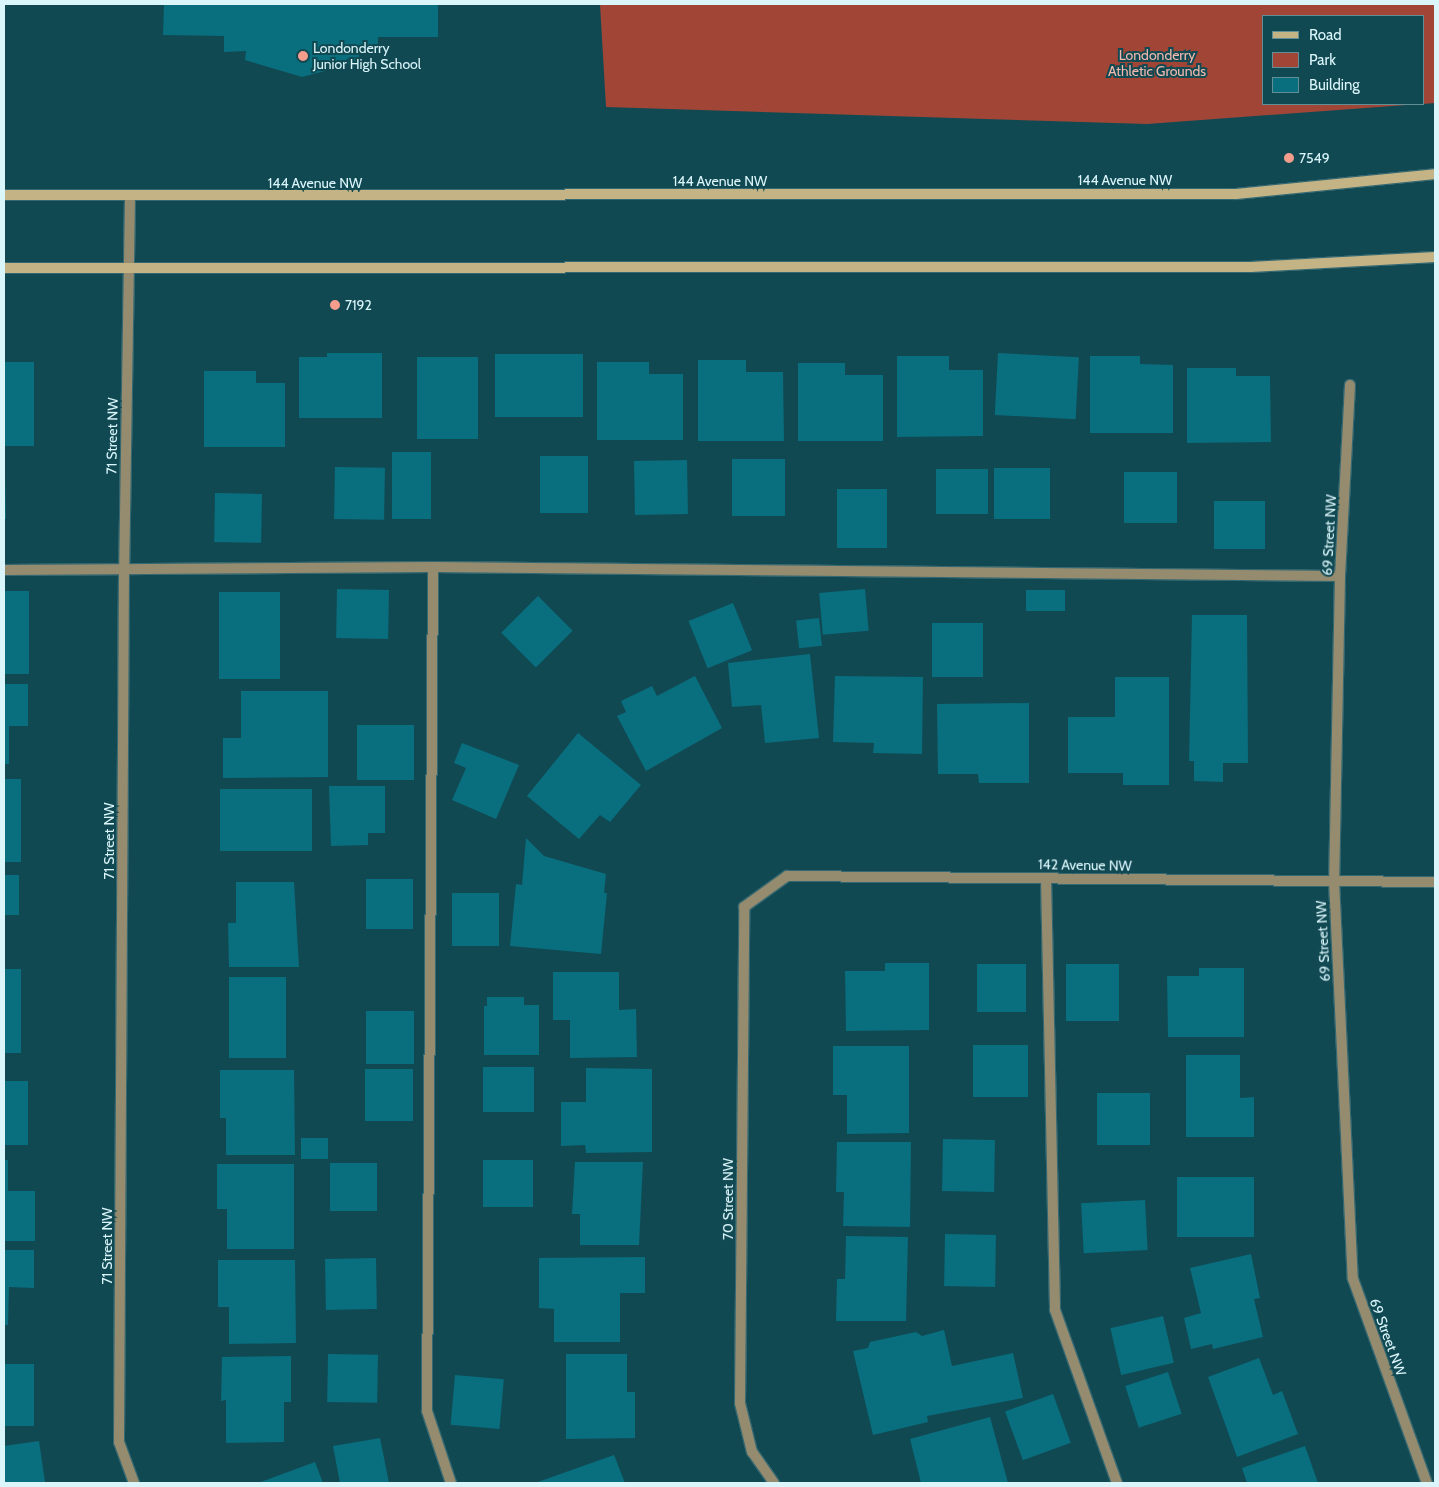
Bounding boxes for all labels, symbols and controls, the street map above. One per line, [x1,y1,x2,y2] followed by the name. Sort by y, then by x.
[1262,15,1424,105] legend
[1309,26,1342,44] text: Road
[313,40,421,72] place label: Londonderry Junior High School
[1108,47,1206,80] park label: Londonderry Athletic Grounds
[297,50,309,62] marker: Londonderry Junior High School
[1309,51,1336,69] text: Park
[1309,76,1360,94] text: Building
[1299,150,1330,166] place label: 7549
[1283,152,1295,164] marker: 7549
[1078,172,1172,188] street label: 144 Avenue NW
[673,173,767,189] street label: 144 Avenue NW
[268,175,362,191] street label: 144 Avenue NW
[345,297,372,313] place label: 7192
[329,299,341,311] marker: 7192
[103,397,121,475] street label: 71 Street NW
[1318,494,1340,576] street label: 69 Street NW
[101,803,117,879] street label: 71 Street NW
[1038,856,1132,874] street label: 142 Avenue NW
[1312,900,1334,982] street label: 69 Street NW
[720,1158,736,1240] street label: 70 Street NW
[99,1208,115,1284] street label: 71 Street NW
[1366,1296,1410,1378] street label: 69 Street NW

